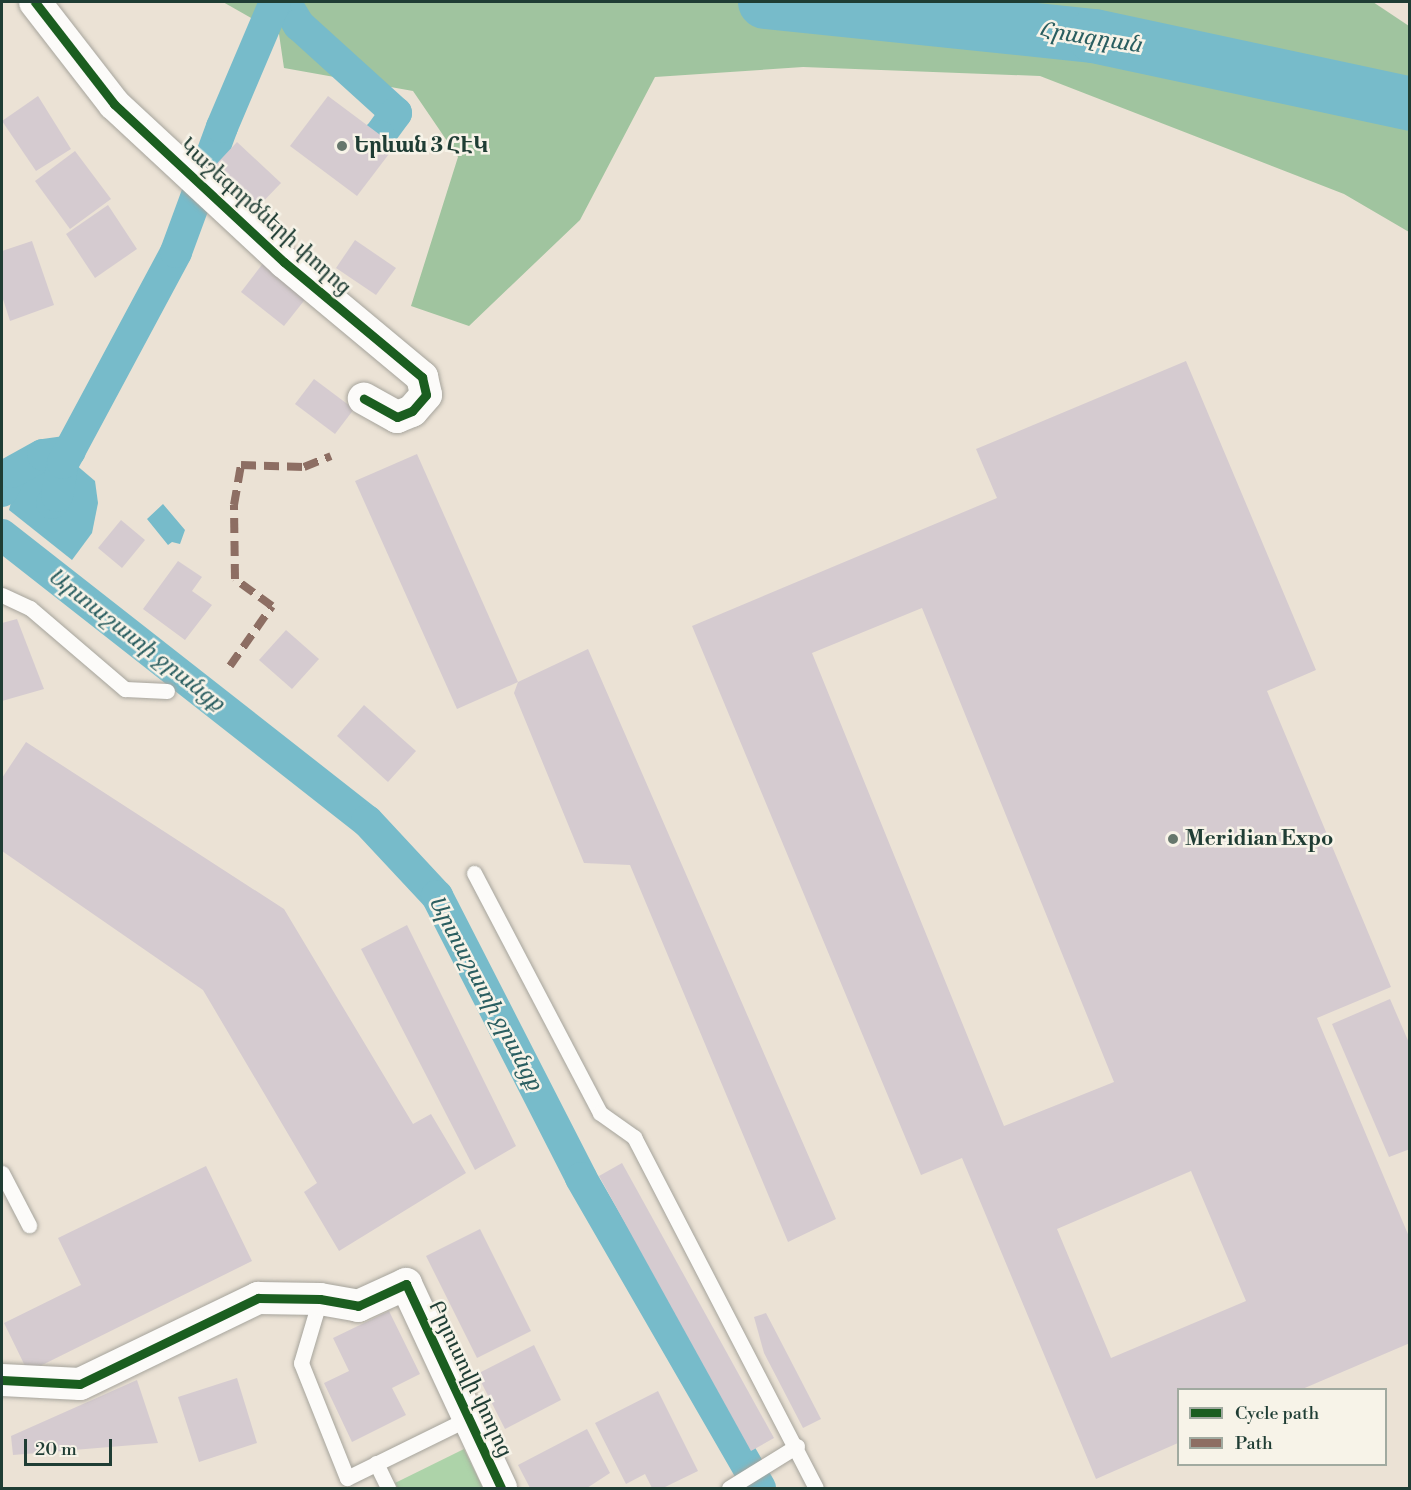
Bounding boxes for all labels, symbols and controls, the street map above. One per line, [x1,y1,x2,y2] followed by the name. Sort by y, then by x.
[1037,17,1143,59] water label: Հրազդան
[174,133,356,301] street label: Կաշեգործների փողոց
[354,133,489,159] place label: Երևան 3 ՀԷԿ
[335,139,349,153] marker: Երևան 3 ՀԷԿ
[43,563,229,717] water label: Արտաշատի ջրանցք
[1185,826,1333,852] place label: Meridian Expo
[1166,832,1180,846] marker: Meridian Expo
[423,891,547,1095] water label: Արտաշատի ջրանցք
[423,1297,517,1461] street label: Բրյուսովի փողոց
[1177,1388,1387,1466] legend
[1235,1402,1319,1425] text: Cycle path
[27,1427,116,1465] scale bar
[1235,1432,1273,1455] text: Path
[35,1438,77,1461] text: 20 m

